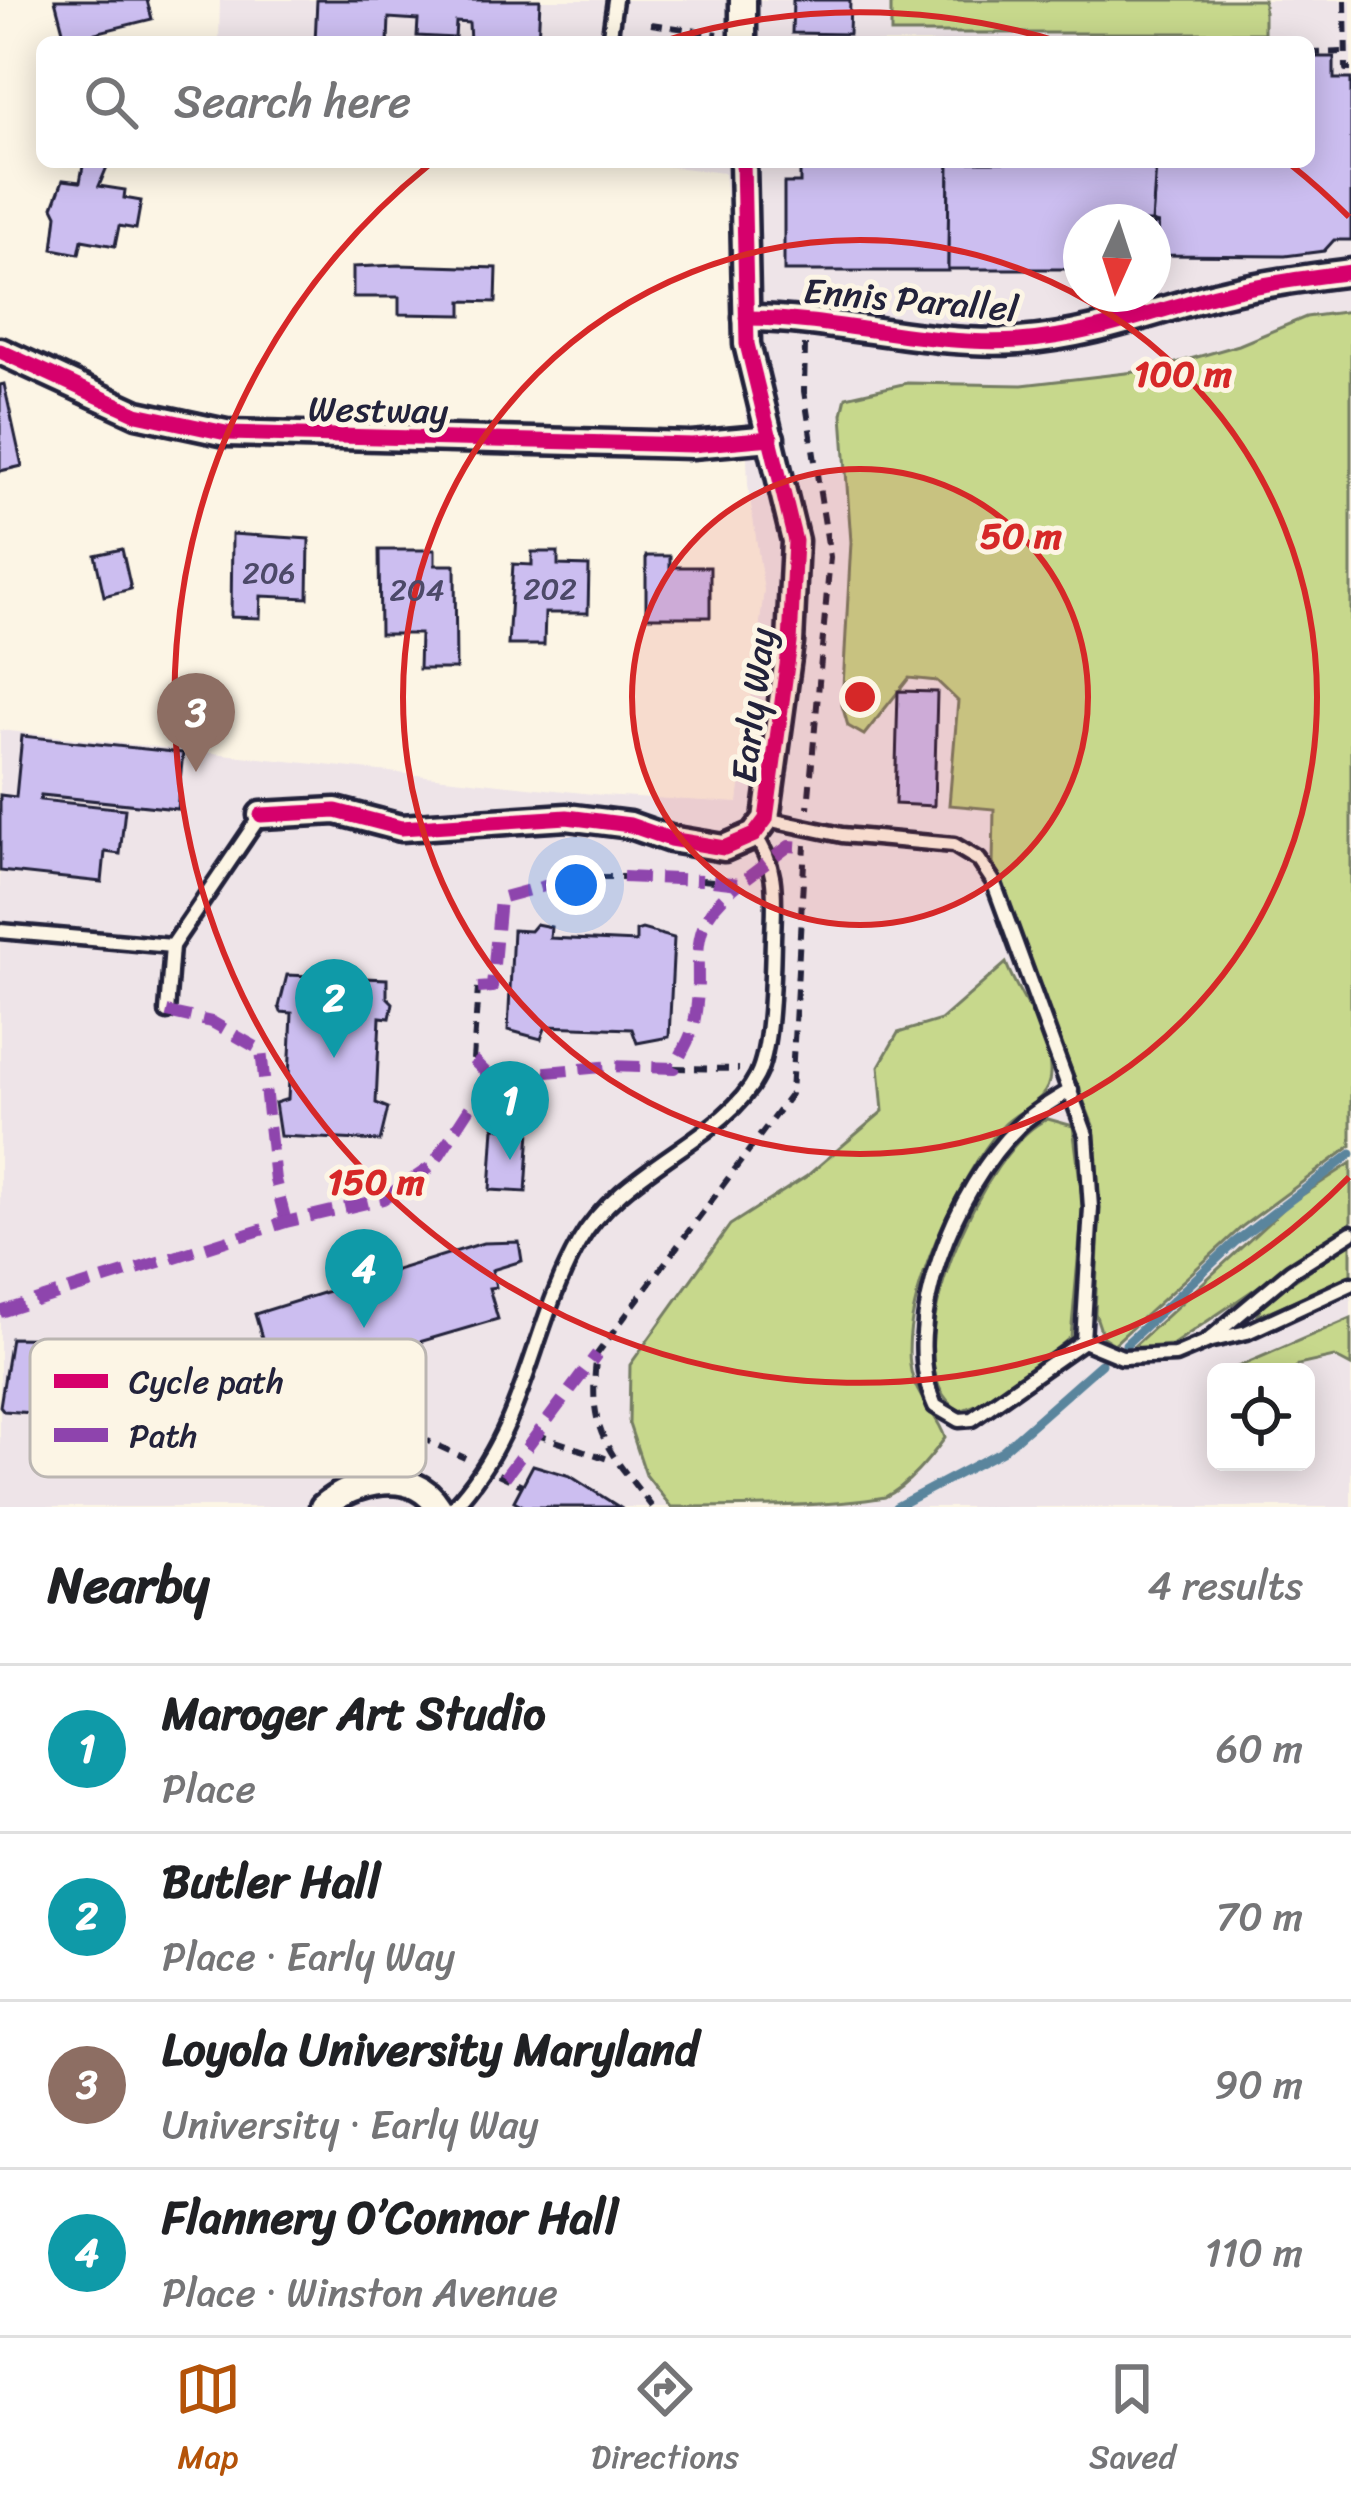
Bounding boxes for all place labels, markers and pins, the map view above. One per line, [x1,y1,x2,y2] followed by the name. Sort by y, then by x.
[157,673,235,772] pin: 3
[839,676,881,718] centre of rings
[295,959,373,1058] pin: 2
[471,1061,549,1160] pin: 1
[325,1229,403,1328] pin: 4

